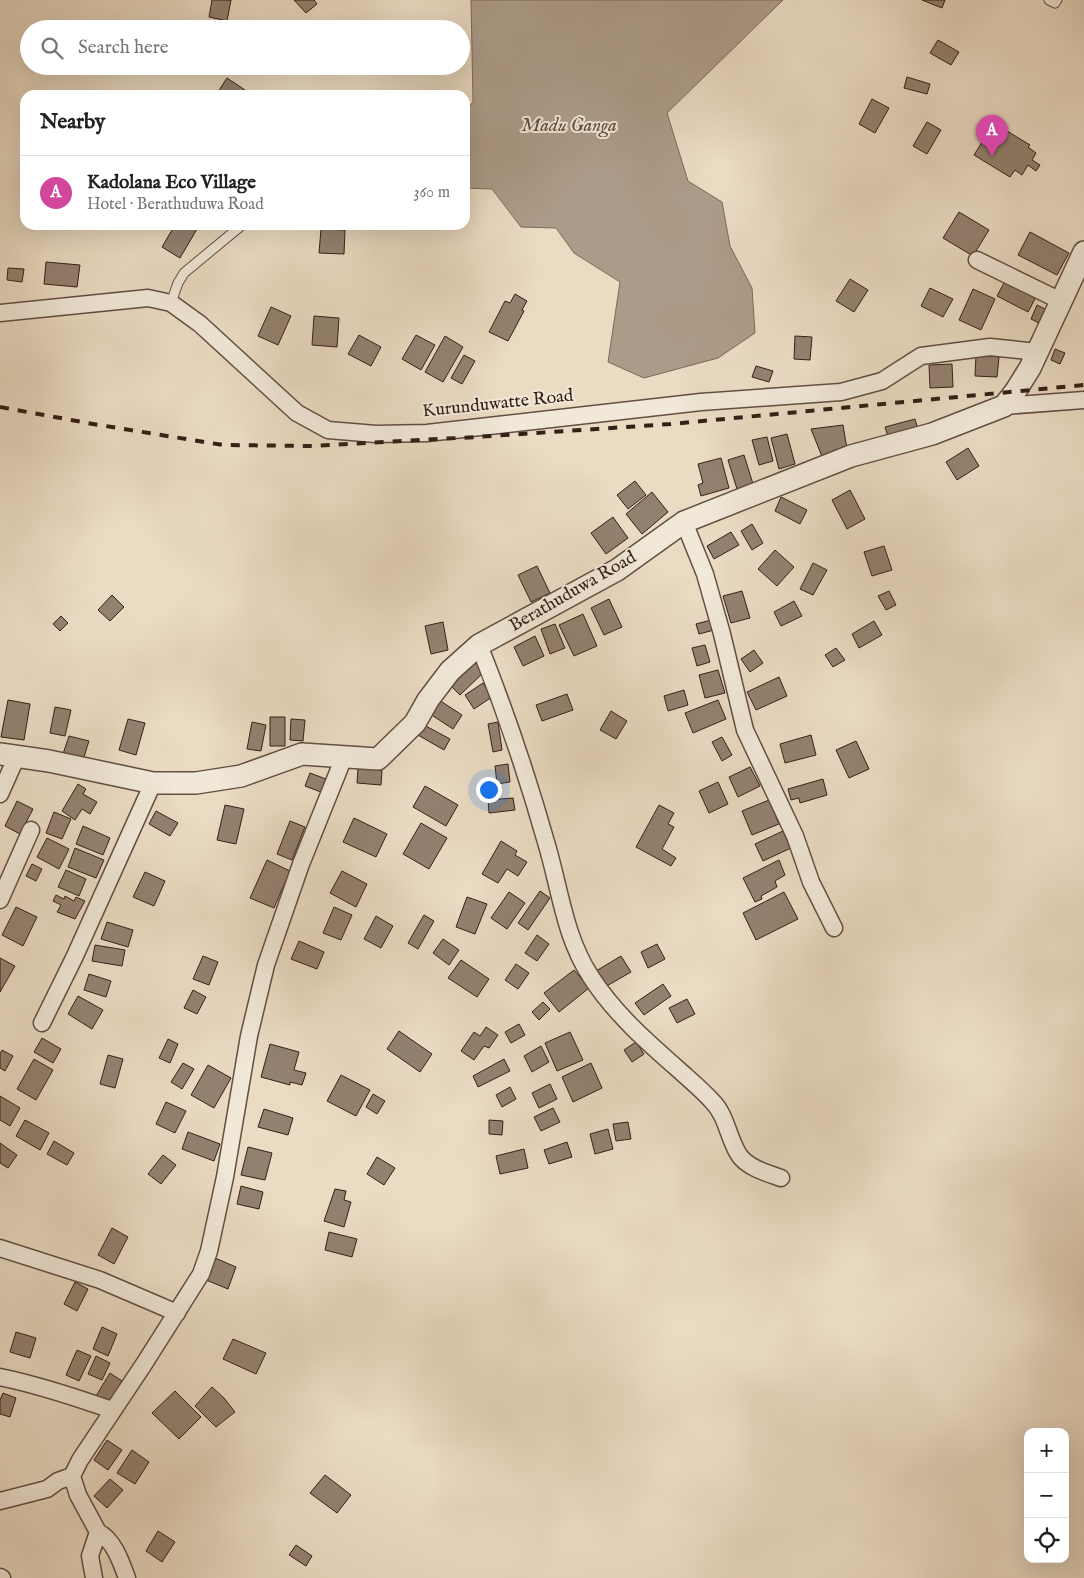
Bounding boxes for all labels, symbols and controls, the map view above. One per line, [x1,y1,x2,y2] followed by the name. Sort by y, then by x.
[20,20,470,75] search box
[38,34,66,62] icon: search
[78,36,169,60] text: Search here
[40,109,105,136] text: Nearby
[521,114,617,138] water label: Madu Ganga
[976,115,1008,156] pin: A
[87,171,256,195] text: Kadolana Eco Village
[51,183,61,203] text: A
[414,183,450,203] text: 360 m
[87,195,264,215] text: Hotel · Berathuduwa Road
[421,385,575,423] street label: Kurunduwatte Road
[505,546,641,638] street label: Berathuduwa Road
[476,777,502,803] your location
[1024,1428,1069,1563] map controls
[1024,1428,1069,1473] button: +
[1024,1473,1069,1518] button: −
[1024,1518,1069,1563] button: locate

